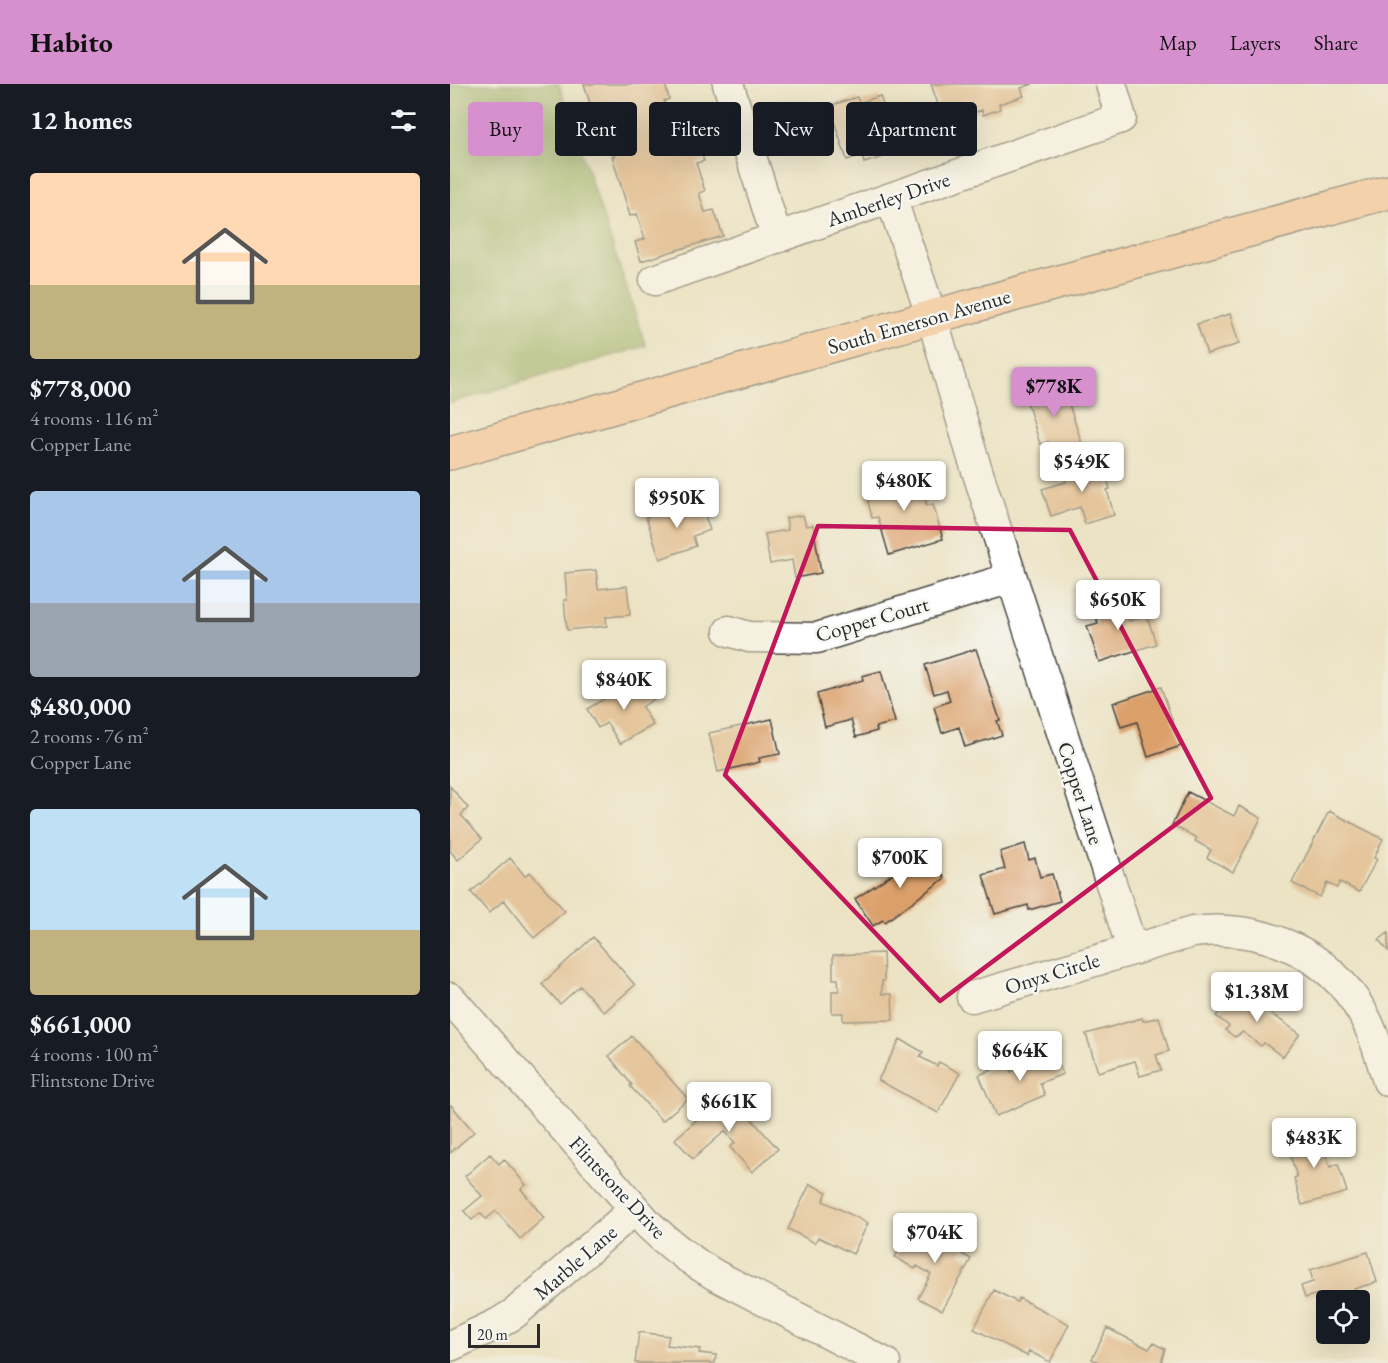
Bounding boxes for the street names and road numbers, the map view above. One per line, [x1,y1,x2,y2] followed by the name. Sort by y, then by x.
[822,165,953,233] street label: Amberley Drive
[824,282,1014,360] street label: South Emerson Avenue
[812,590,932,648] street label: Copper Court
[1052,738,1110,848] street label: Copper Lane
[1001,946,1103,1000] street label: Onyx Circle
[564,1130,672,1244] street label: Flintstone Drive
[528,1218,622,1306] street label: Marble Lane

